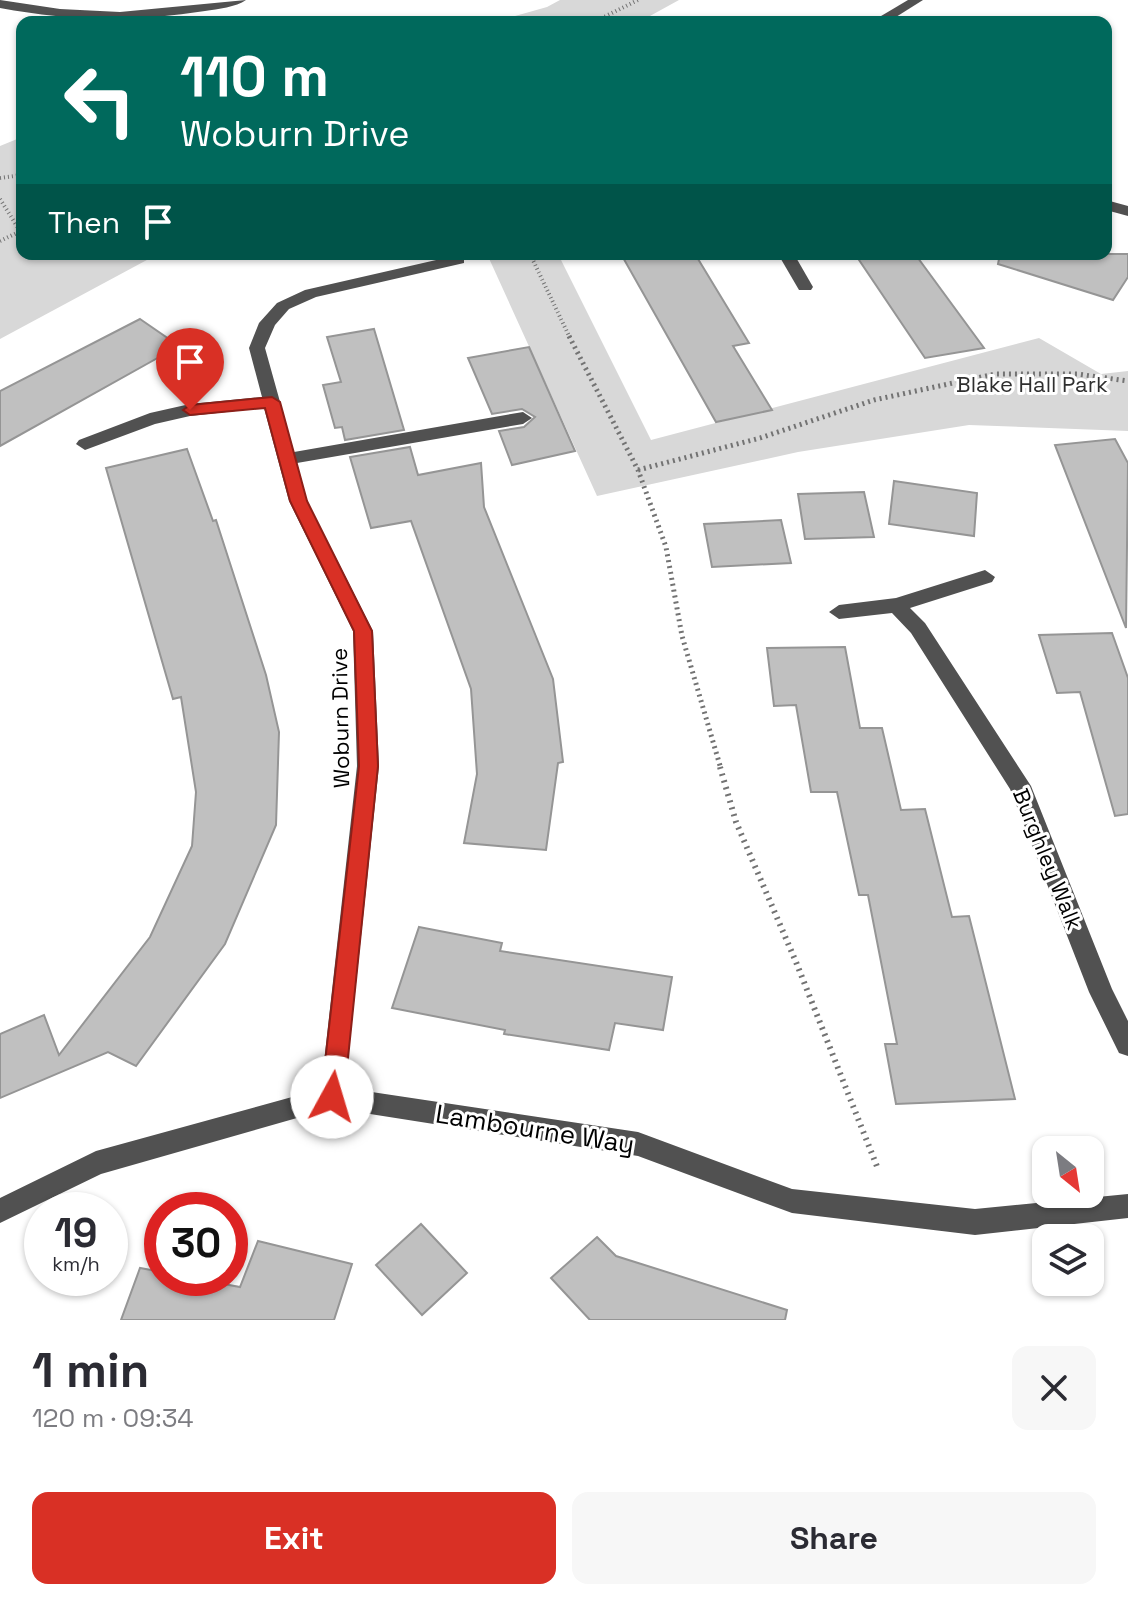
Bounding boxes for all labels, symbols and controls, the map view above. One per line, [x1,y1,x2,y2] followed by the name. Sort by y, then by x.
[180,41,329,112] text: 110 m
[48,48,152,152] icon: left
[180,111,410,157] text: Woburn Drive
[136,200,180,244] icon: arrive
[48,203,120,242] text: Then
[156,328,224,410] pin
[168,340,212,384] icon: arrive
[956,370,1108,398] park label: Blake Hall Park
[325,648,355,788] street label: Woburn Drive
[1007,784,1089,934] street label: Burghley Walk
[290,1055,374,1139] position arrow
[433,1096,637,1162] street label: Lambourne Way
[1032,1136,1104,1208] north arrow
[1032,1136,1104,1296] map controls
[144,1192,248,1296] speed limit sign: 30
[55,1208,97,1259] text: 19
[1032,1224,1104,1296] button: layers
[52,1251,100,1277] text: km/h
[32,1340,149,1401] text: 1 min
[1012,1346,1096,1430] button: close
[32,1401,194,1435] text: 120 m · 09:34
[32,1492,556,1584] button: Exit
[572,1492,1096,1584] button: Share

